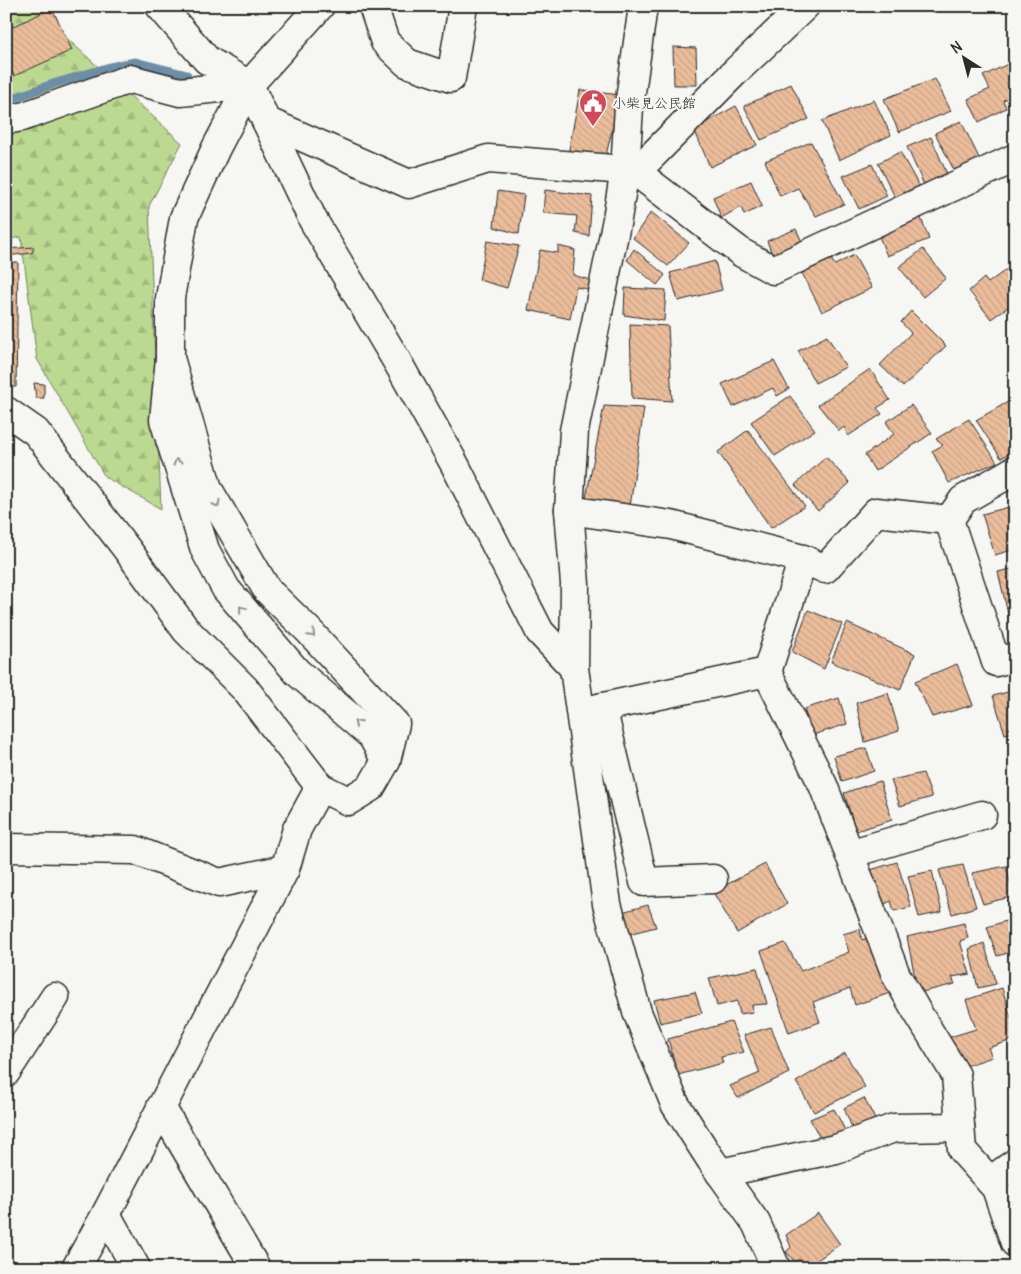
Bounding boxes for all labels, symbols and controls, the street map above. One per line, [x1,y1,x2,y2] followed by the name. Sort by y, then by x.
[938,32,988,82] north arrow
[947,37,966,58] text: N
[578,88,608,127] public building icon: 小柴見公民館
[612,94,696,112] place label: 小柴見公民館
[173,458,183,466] one-way arrow
[210,499,220,508] one-way arrow
[239,605,248,614] one-way arrow
[306,629,315,638] one-way arrow
[353,720,362,729] one-way arrow

